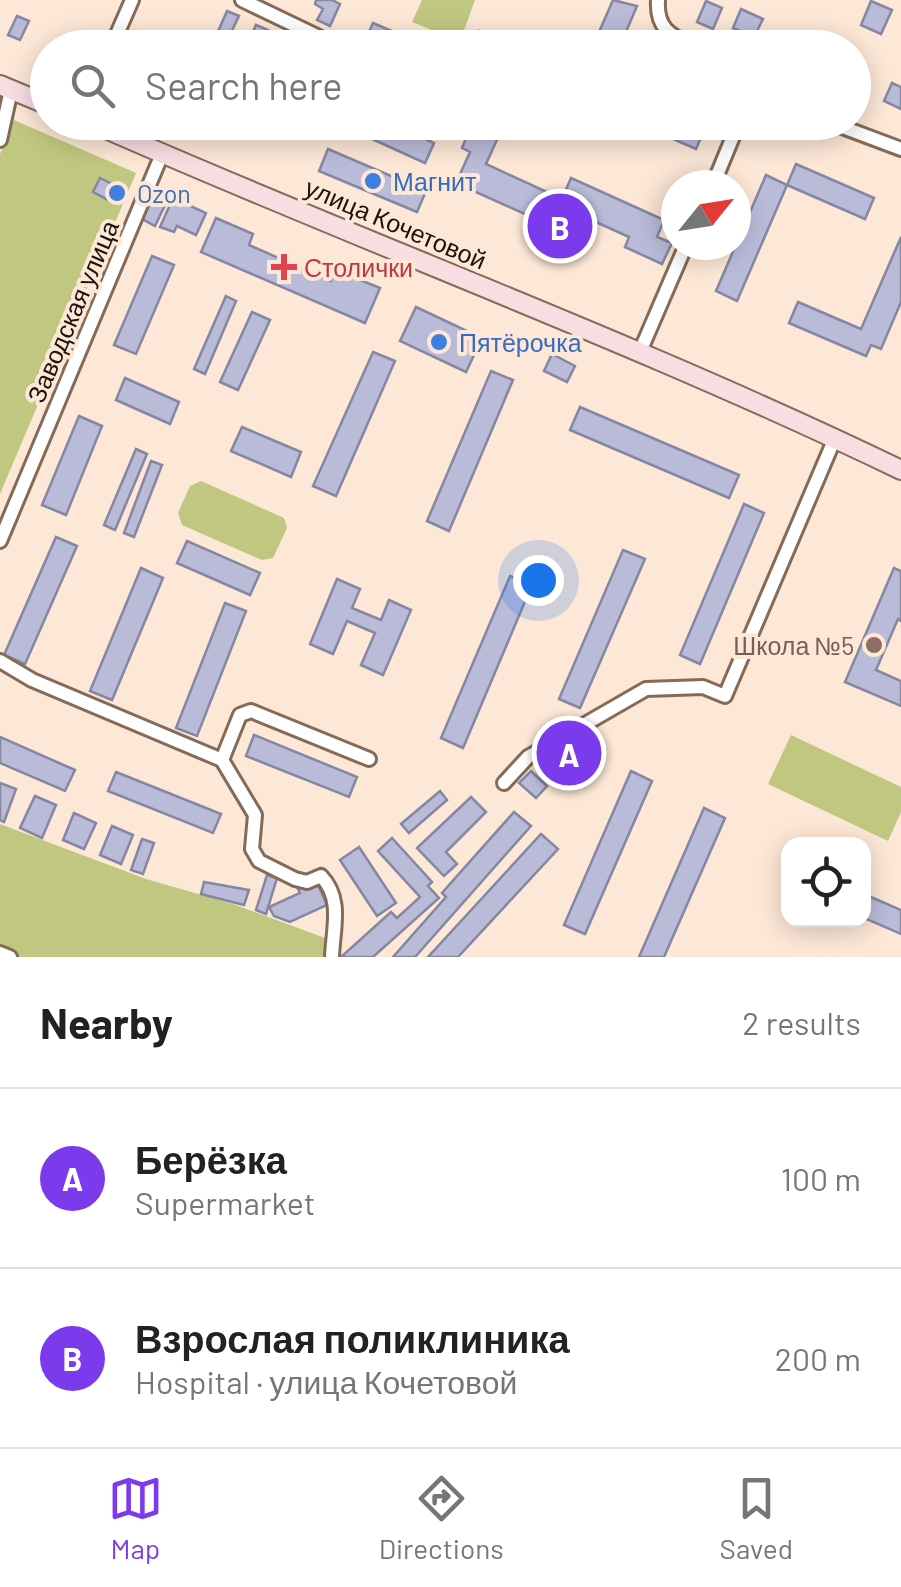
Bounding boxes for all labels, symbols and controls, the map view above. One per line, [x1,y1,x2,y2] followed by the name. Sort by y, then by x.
[30,30,871,140] search box
[65,58,120,113] icon: search
[145,62,343,108] text: Search here
[393,166,477,196] place label: Магнит
[362,170,384,192] marker: Магнит
[661,170,751,260] north arrow
[301,171,491,275] street label: улица Кочетовой
[137,178,191,208] place label: Ozon
[106,182,128,204] marker: Ozon
[528,188,592,264] pin: B
[20,215,124,407] street label: Заводская улица
[304,252,413,282] place label: Столички
[273,256,295,278] marker: Столички
[459,327,582,357] place label: Пятёрочка
[428,331,450,353] marker: Пятёрочка
[513,555,564,606] your location
[733,630,854,660] place label: Школа №5
[863,634,885,656] marker: Школа №5
[536,716,602,790] pin: A
[781,837,871,927] map controls
[781,837,871,927] button: locate
[40,997,173,1047] text: Nearby
[742,1003,861,1041] text: 2 results
[135,1136,287,1182] text: Берёзка
[62,1159,83,1197] text: A
[781,1159,861,1197] text: 100 m
[135,1183,315,1221] text: Supermarket
[135,1315,570,1361] text: Взрослая поликлиника
[63,1339,82,1377] text: B
[775,1339,861,1377] text: 200 m
[135,1362,517,1400] text: Hospital · улица Кочетовой
[108,1471,163,1565] tab: Map
[379,1471,504,1565] tab: Directions
[720,1471,793,1565] tab: Saved

